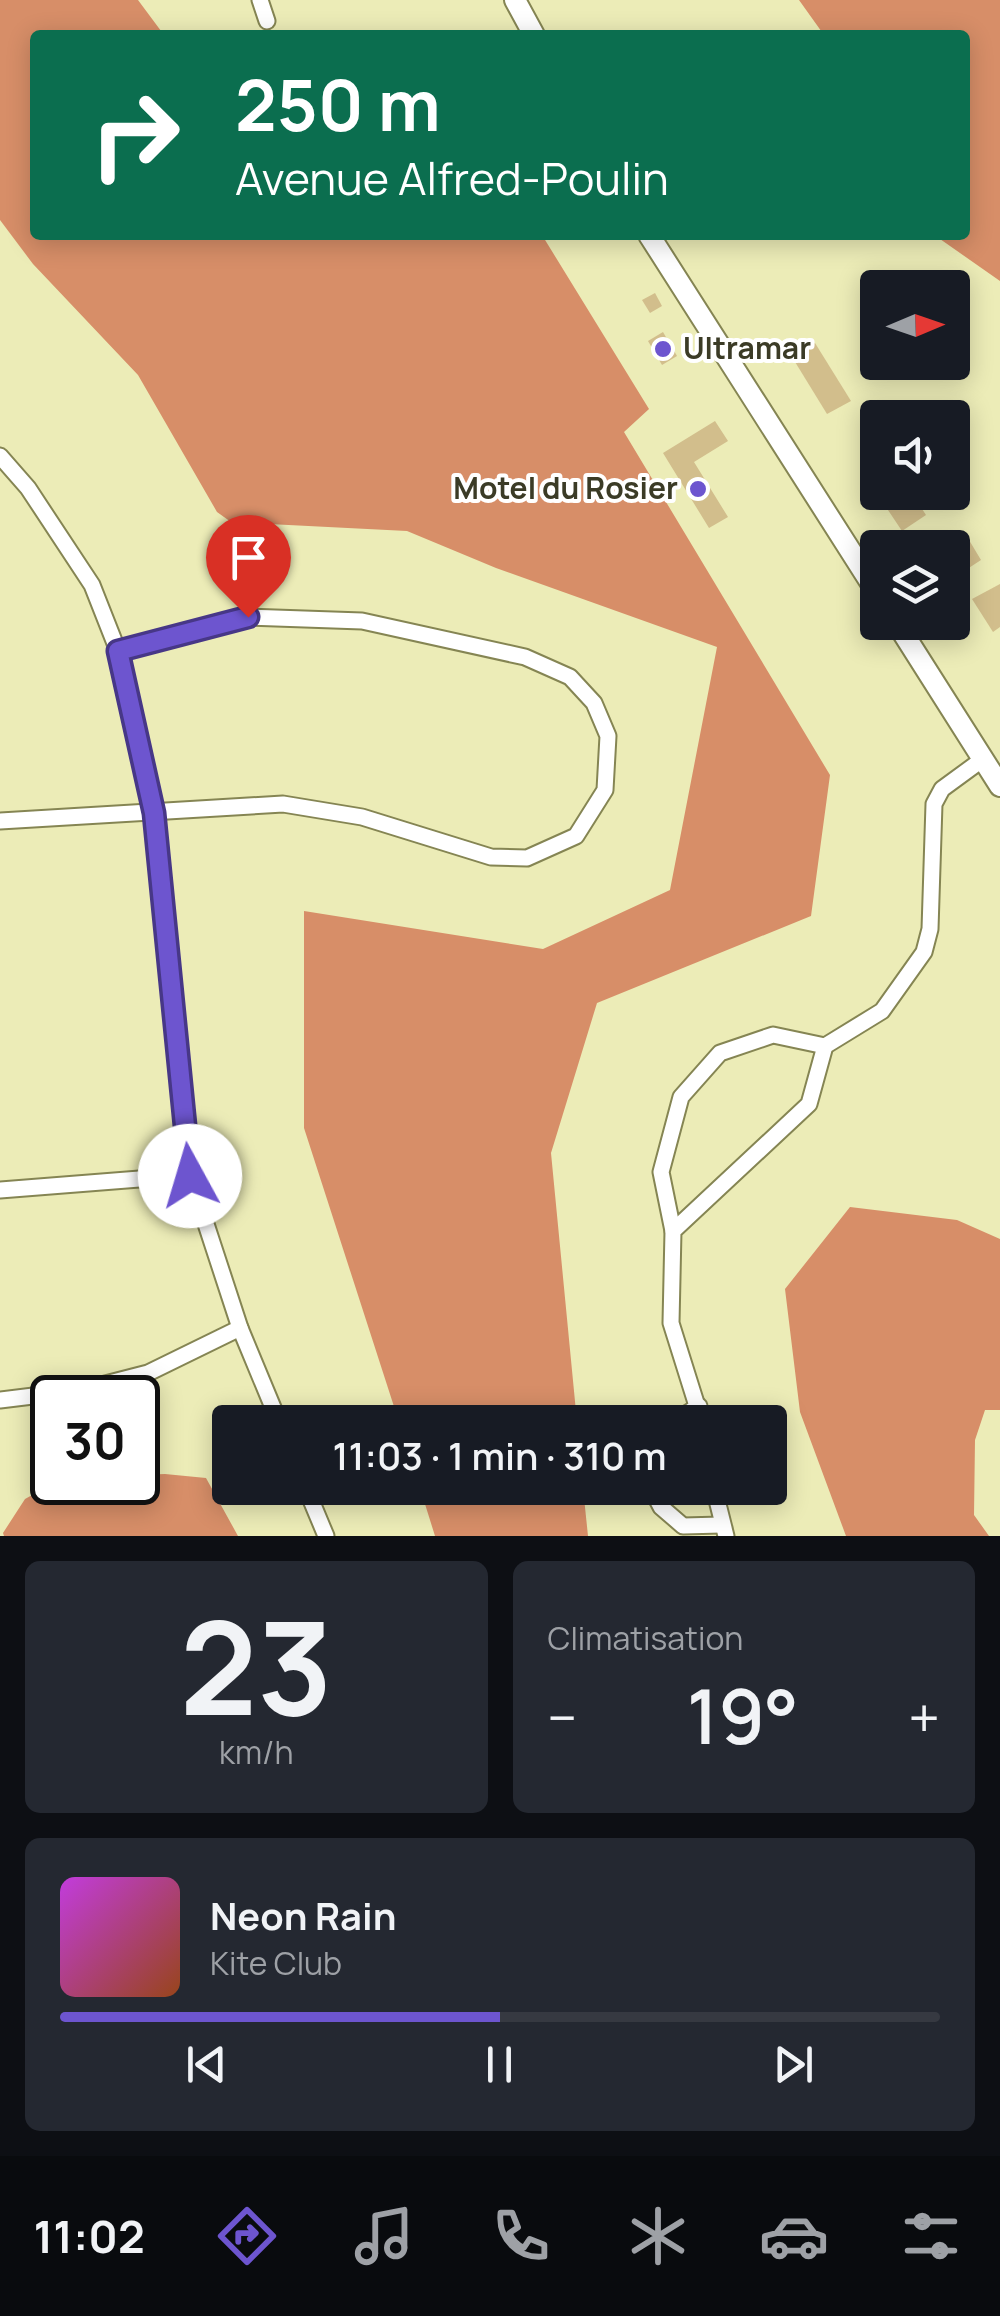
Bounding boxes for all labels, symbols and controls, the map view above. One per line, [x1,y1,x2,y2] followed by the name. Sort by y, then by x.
[235,56,441,152] text: 250 m
[70,70,200,200] icon: right
[235,147,669,209] text: Avenue Alfred-Poulin
[860,270,970,380] north arrow
[860,270,970,640] map controls
[683,327,811,368] place label: Ultramar
[652,338,674,360] marker: Ultramar
[860,400,970,510] button: sound
[453,467,678,508] place label: Motel du Rosier
[687,478,709,500] marker: Motel du Rosier
[206,515,291,618] pin
[221,530,276,585] icon: arrive
[860,530,970,640] button: layers
[138,1124,242,1228] position arrow
[30,1375,160,1505] speed limit sign: 30
[332,1429,667,1481] text: 11:03 · 1 min · 310 m
[180,1576,333,1754] text: 23
[548,1616,743,1660] text: Climatisation
[687,1664,799,1767] text: 19°
[548,1679,577,1755] text: −
[908,1679,940,1755] text: +
[219,1730,293,1774] text: km/h
[210,1889,396,1941] text: Neon Rain
[210,1941,342,1985] text: Kite Club
[179,2037,234,2092] icon: previous
[472,2037,527,2092] icon: pause
[766,2037,821,2092] icon: next
[212,2201,282,2271] icon: directions
[349,2201,419,2271] icon: music
[486,2201,556,2271] icon: phone
[623,2201,693,2271] icon: climate
[759,2201,829,2271] icon: car
[896,2201,966,2271] icon: filters
[33,2205,145,2267] text: 11:02

